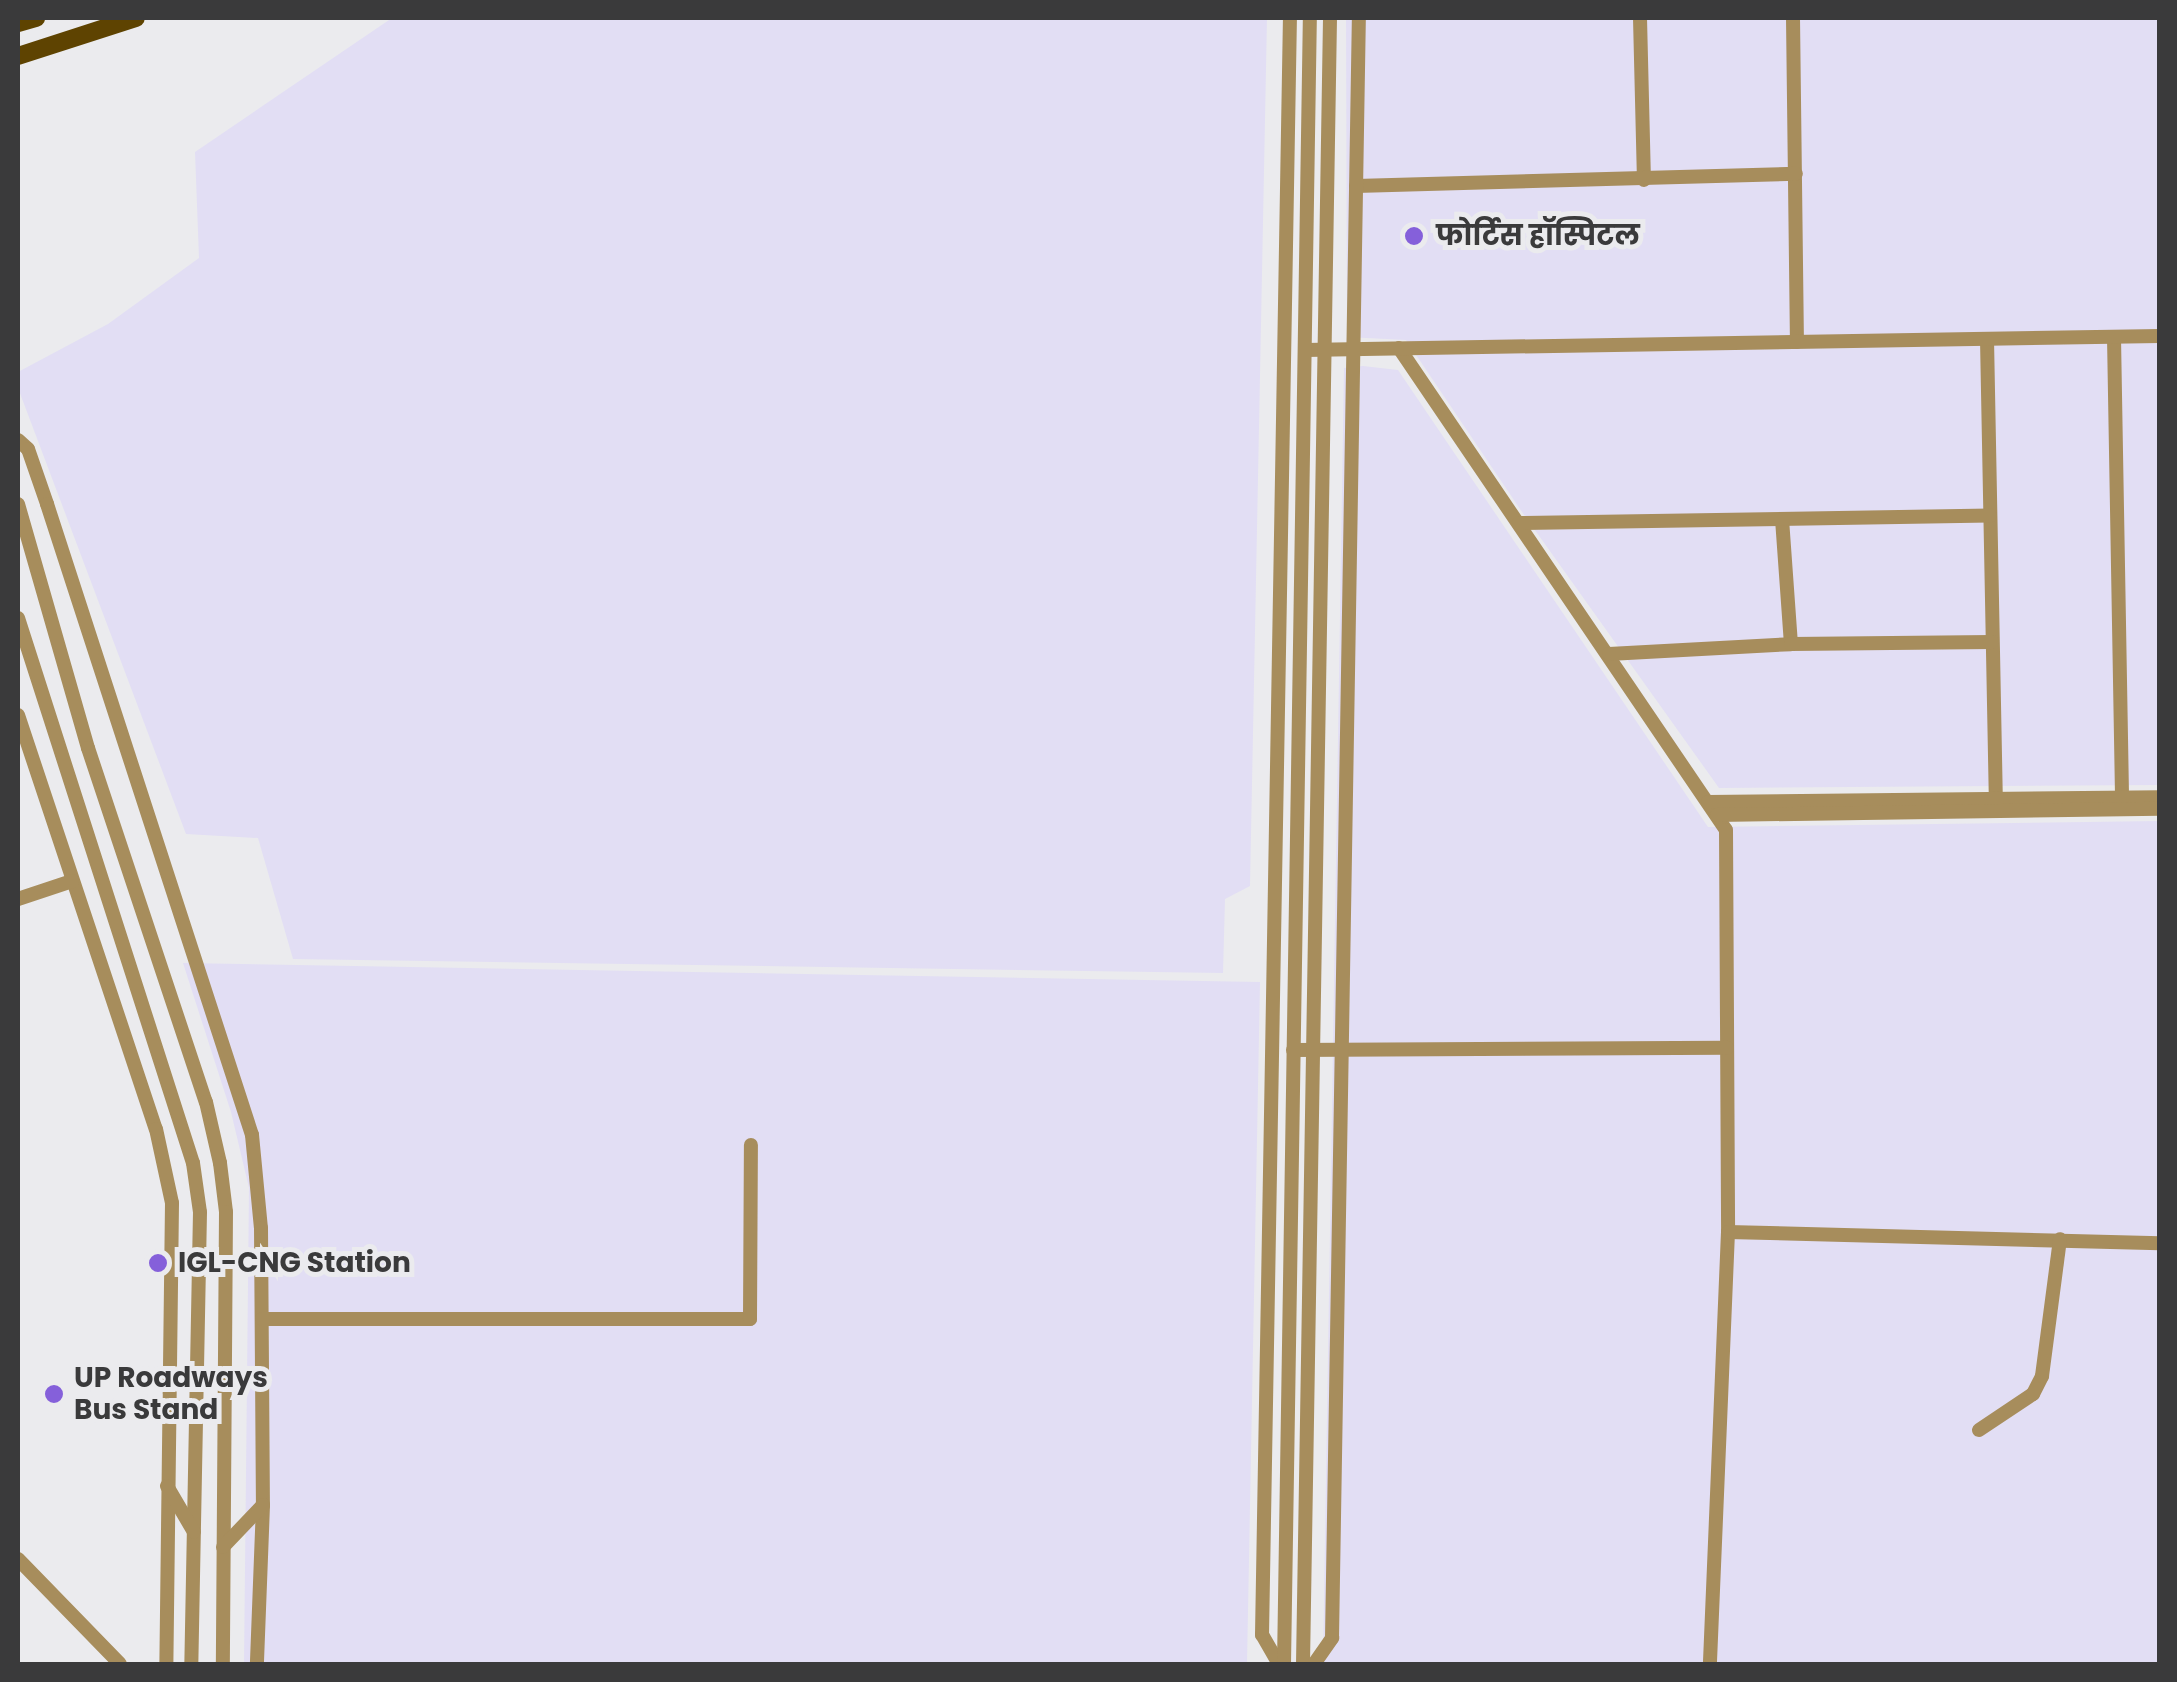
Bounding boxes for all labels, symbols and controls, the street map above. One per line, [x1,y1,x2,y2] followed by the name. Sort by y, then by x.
[1436,219,1640,253] place label: फोर्टिस हॉस्पिटल
[1401,223,1427,249] marker: फोर्टिस हॉस्पिटल
[178,1246,411,1280] place label: IGL-CNG Station
[147,1252,169,1274] marker: IGL-CNG Station
[74,1361,268,1427] place label: UP Roadways Bus Stand
[43,1383,65,1405] marker: UP Roadways Bus Stand

